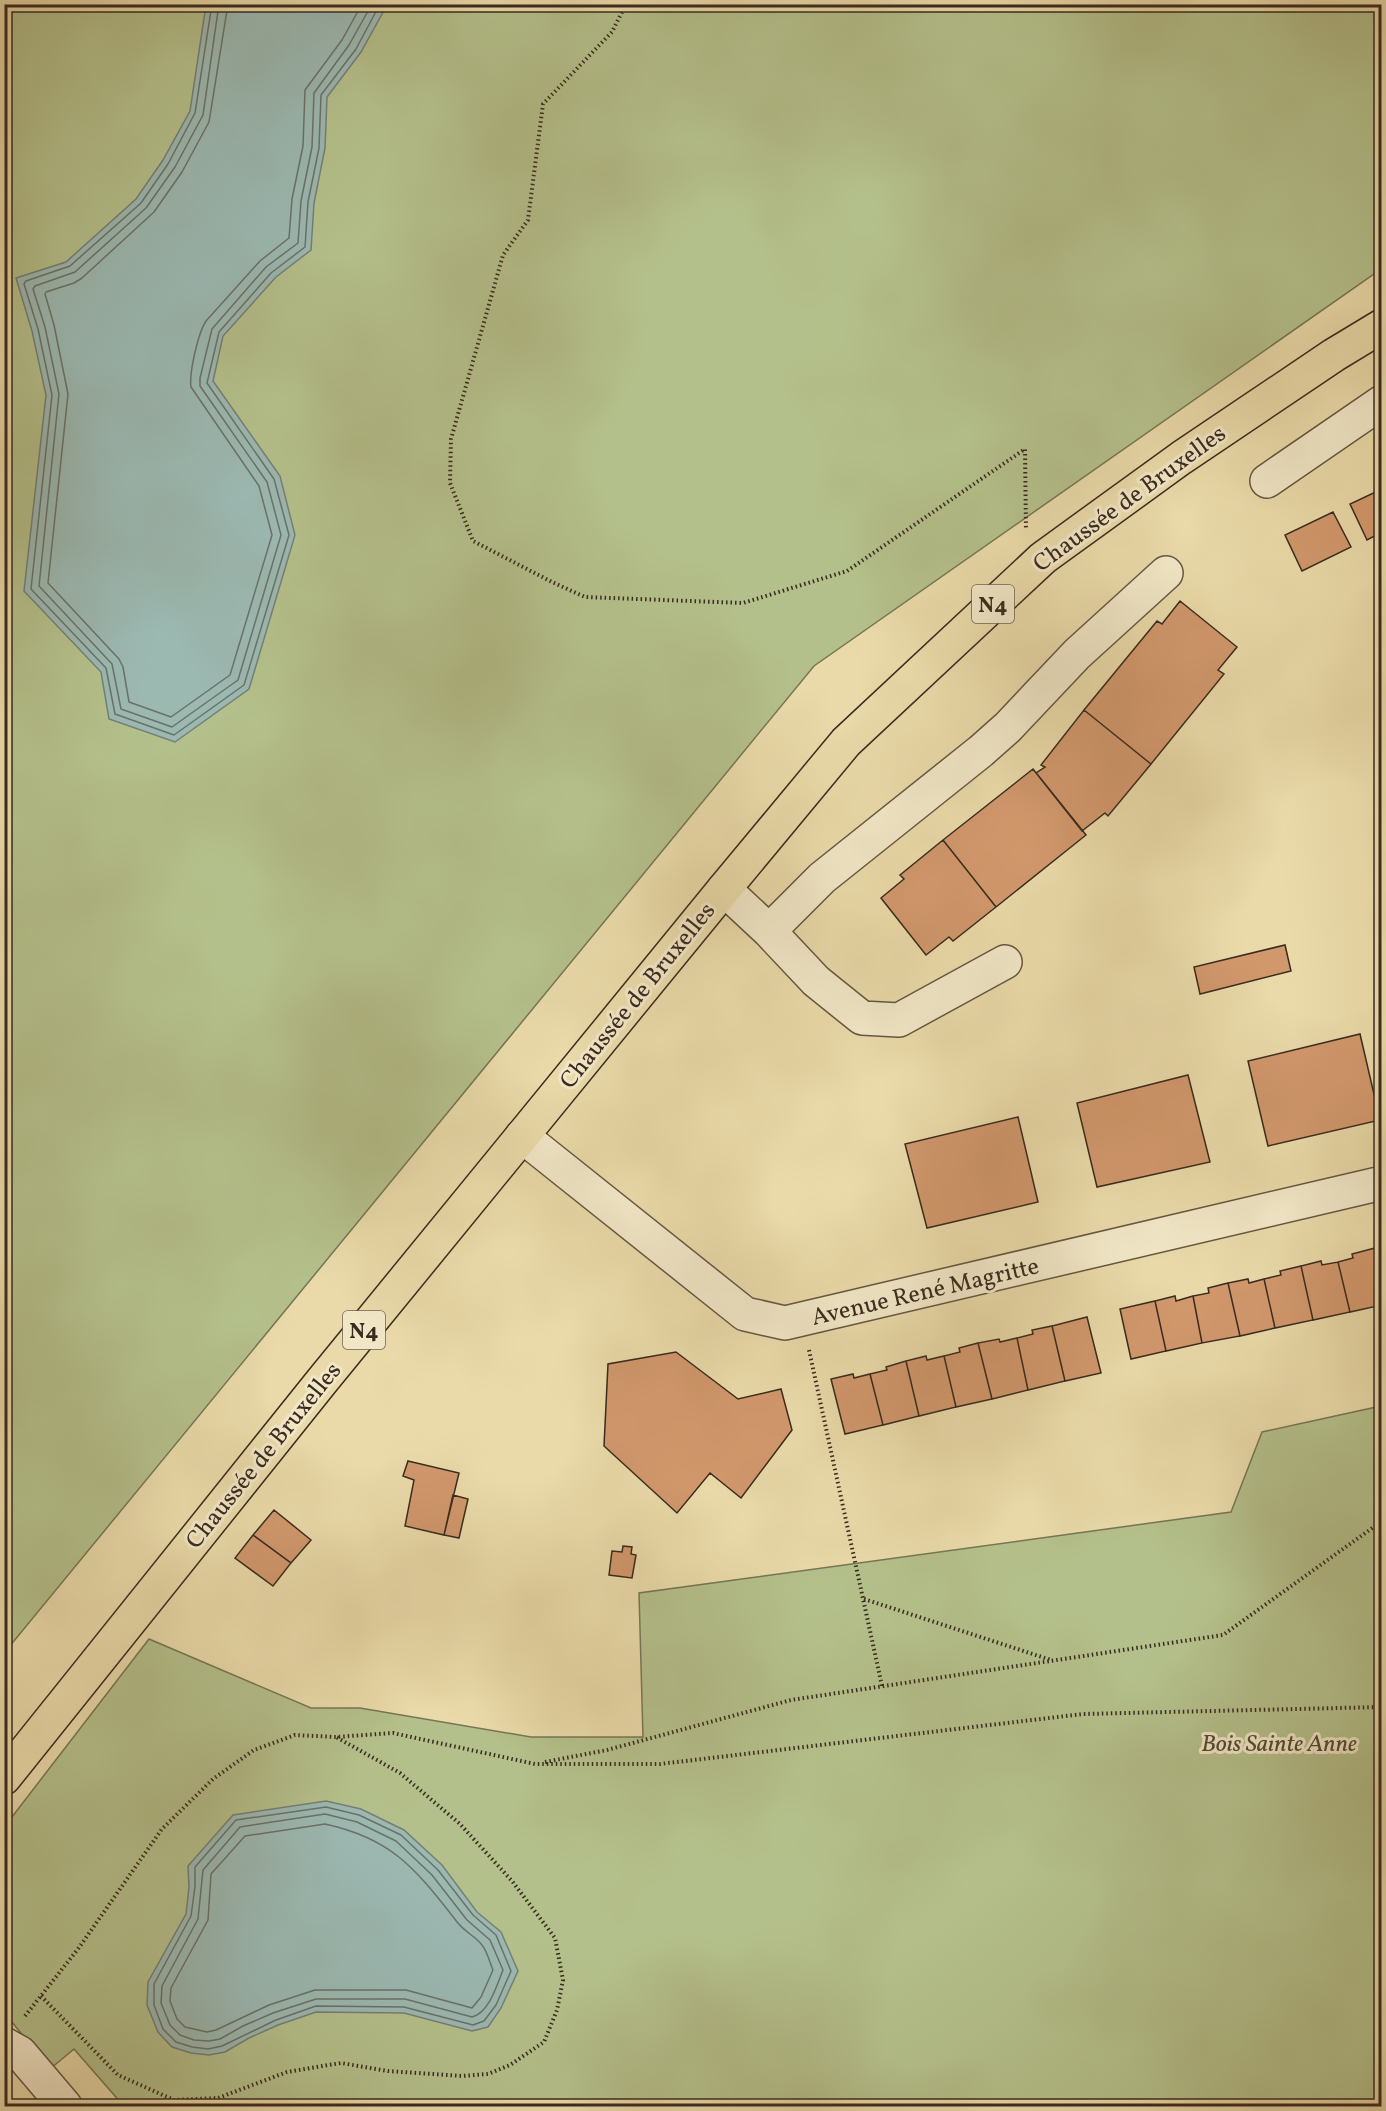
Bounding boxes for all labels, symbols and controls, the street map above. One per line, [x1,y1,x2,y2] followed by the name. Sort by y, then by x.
[1027,418,1234,581] street label: Chaussée de Bruxelles
[972,585,1014,623] road number: N4
[553,896,725,1097] street label: Chaussée de Bruxelles
[808,1250,1043,1336] street label: Avenue René Magritte
[343,1311,385,1349] road number: N4
[179,1356,351,1557] street label: Chaussée de Bruxelles
[1201,1728,1357,1762] park label: Bois Sainte Anne

